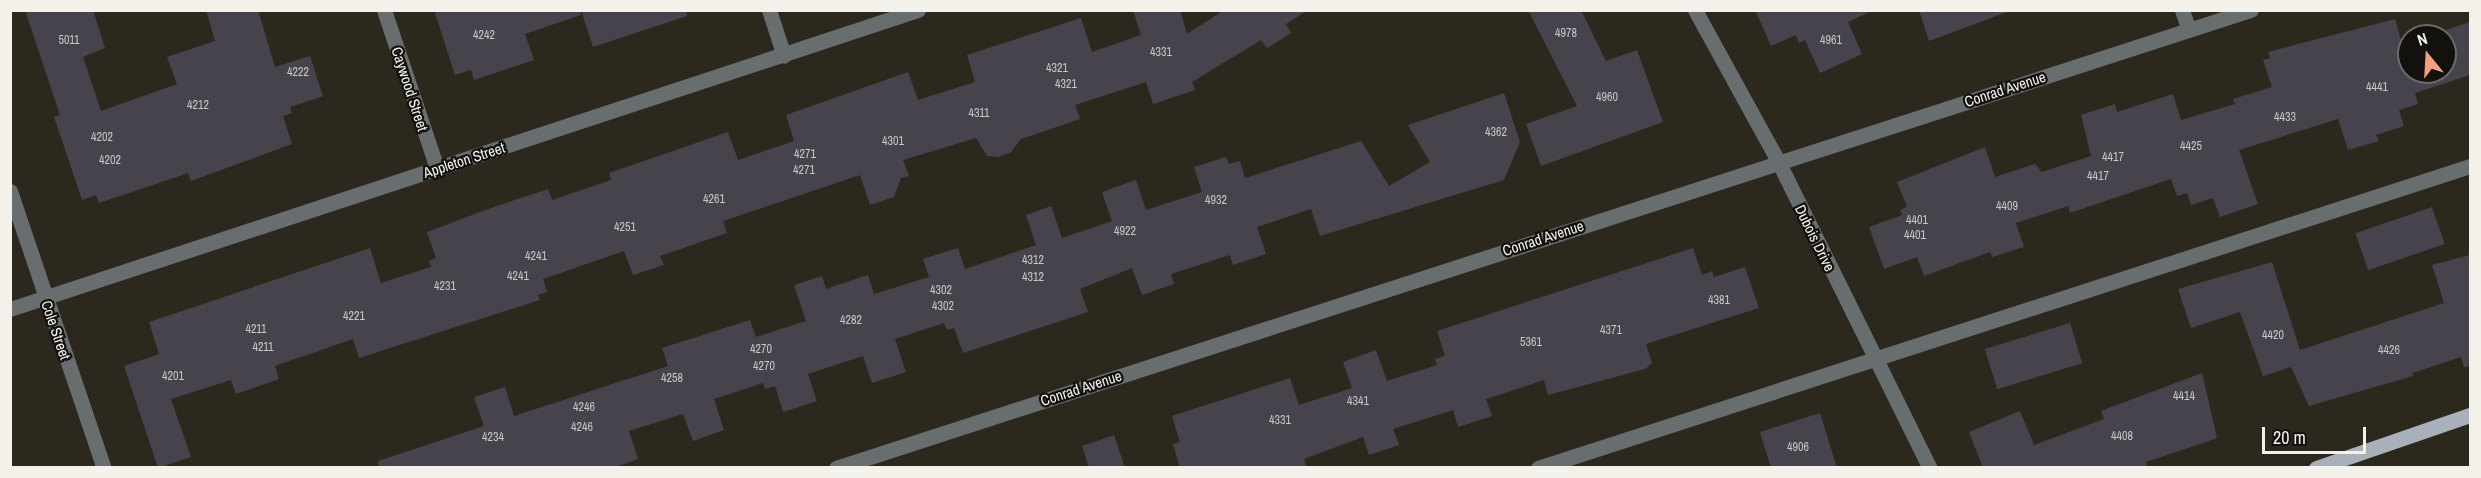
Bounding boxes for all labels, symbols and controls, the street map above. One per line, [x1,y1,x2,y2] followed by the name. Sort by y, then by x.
[2397,24,2457,84] north arrow
[1555,27,1577,41] house number: 4978
[2414,27,2430,51] text: N
[473,29,495,43] house number: 4242
[58,34,80,48] house number: 5011
[1820,34,1842,48] house number: 4961
[388,45,432,133] street label: Caywood Street
[1150,46,1172,60] house number: 4331
[1046,62,1068,76] house number: 4321
[287,66,309,80] house number: 4222
[1962,67,2048,111] street label: Conrad Avenue
[1055,78,1077,92] house number: 4321
[2366,81,2388,95] house number: 4441
[1596,91,1618,105] house number: 4960
[187,99,209,113] house number: 4212
[968,107,990,121] house number: 4311
[2274,111,2296,125] house number: 4433
[1485,126,1507,140] house number: 4362
[91,131,113,145] house number: 4202
[882,135,904,149] house number: 4301
[421,138,507,182] street label: Appleton Street
[2180,140,2202,154] house number: 4425
[794,148,816,162] house number: 4271
[2102,151,2124,165] house number: 4417
[99,154,121,168] house number: 4202
[793,164,815,178] house number: 4271
[2087,170,2109,184] house number: 4417
[703,193,725,207] house number: 4261
[1205,194,1227,208] house number: 4932
[1996,200,2018,214] house number: 4409
[1791,202,1839,274] street label: Dubois Drive
[1906,214,1928,228] house number: 4401
[1500,216,1586,260] street label: Conrad Avenue
[614,221,636,235] house number: 4251
[1114,225,1136,239] house number: 4922
[1904,229,1926,243] house number: 4401
[525,250,547,264] house number: 4241
[1022,254,1044,268] house number: 4312
[507,270,529,284] house number: 4241
[1022,271,1044,285] house number: 4312
[434,280,456,294] house number: 4231
[930,284,952,298] house number: 4302
[1708,294,1730,308] house number: 4381
[37,298,75,362] street label: Cole Street
[932,300,954,314] house number: 4302
[343,310,365,324] house number: 4221
[840,314,862,328] house number: 4282
[245,323,267,337] house number: 4211
[1600,324,1622,338] house number: 4371
[2262,329,2284,343] house number: 4420
[1520,336,1542,350] house number: 5361
[252,341,274,355] house number: 4211
[750,343,772,357] house number: 4270
[2378,344,2400,358] house number: 4426
[753,360,775,374] house number: 4270
[1038,366,1124,410] street label: Conrad Avenue
[162,370,184,384] house number: 4201
[661,372,683,386] house number: 4258
[2173,390,2195,404] house number: 4414
[1347,395,1369,409] house number: 4341
[573,401,595,415] house number: 4246
[1269,414,1291,428] house number: 4331
[2265,415,2368,453] scale bar
[571,421,593,435] house number: 4246
[2273,425,2306,450] text: 20 m
[2111,430,2133,444] house number: 4408
[482,431,504,445] house number: 4234
[1787,441,1809,455] house number: 4906

